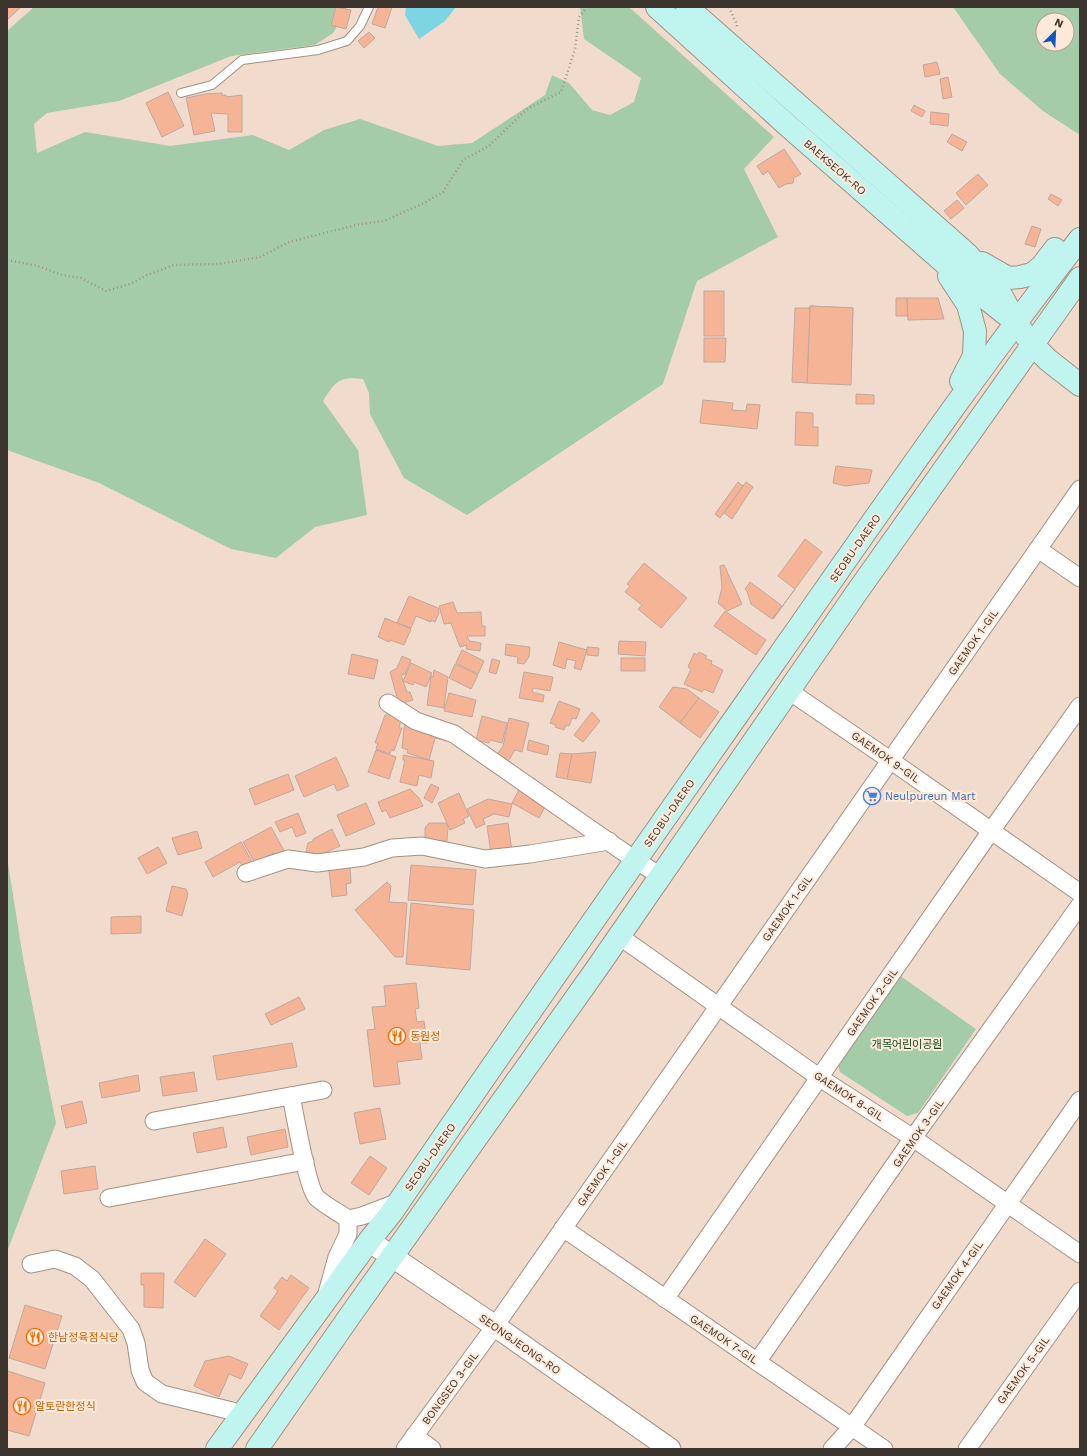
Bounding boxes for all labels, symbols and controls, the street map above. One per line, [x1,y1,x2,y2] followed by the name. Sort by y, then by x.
[1035,12,1075,52] north arrow
[1052,16,1065,31] text: N
[801,137,868,198] street label: BAEKSEOK-RO
[827,512,884,585] street label: SEOBU-DAERO
[946,606,1001,678] street label: GAEMOK 1-GIL
[849,729,923,786] street label: GAEMOK 9-GIL
[641,777,698,850] street label: SEOBU-DAERO
[862,786,882,806] supermarket icon: Neulpureun Mart
[885,790,976,803] place label: Neulpureun Mart
[760,872,815,944] street label: GAEMOK 1-GIL
[844,965,901,1039] street label: GAEMOK 2-GIL
[387,1026,407,1046] restaurant icon: 동원정
[410,1030,440,1043] place label: 동원정
[872,1038,942,1051] park label: 개목어린이공원
[811,1069,887,1124] street label: GAEMOK 8-GIL
[890,1096,947,1170] street label: GAEMOK 3-GIL
[402,1121,459,1194] street label: SEOBU-DAERO
[575,1137,630,1209] street label: GAEMOK 1-GIL
[929,1238,986,1312] street label: GAEMOK 4-GIL
[476,1311,563,1377] street label: SEONGJEONG-RO
[687,1312,761,1367] street label: GAEMOK 7-GIL
[25,1327,45,1347] restaurant icon: 한남정육점식당
[48,1331,119,1344] place label: 한남정육점식당
[994,1334,1053,1407] street label: GAEMOK 5-GIL
[420,1349,482,1427] street label: BONGSEO 3-GIL
[12,1396,32,1416] restaurant icon: 알토란한정식
[35,1400,96,1413] place label: 알토란한정식

